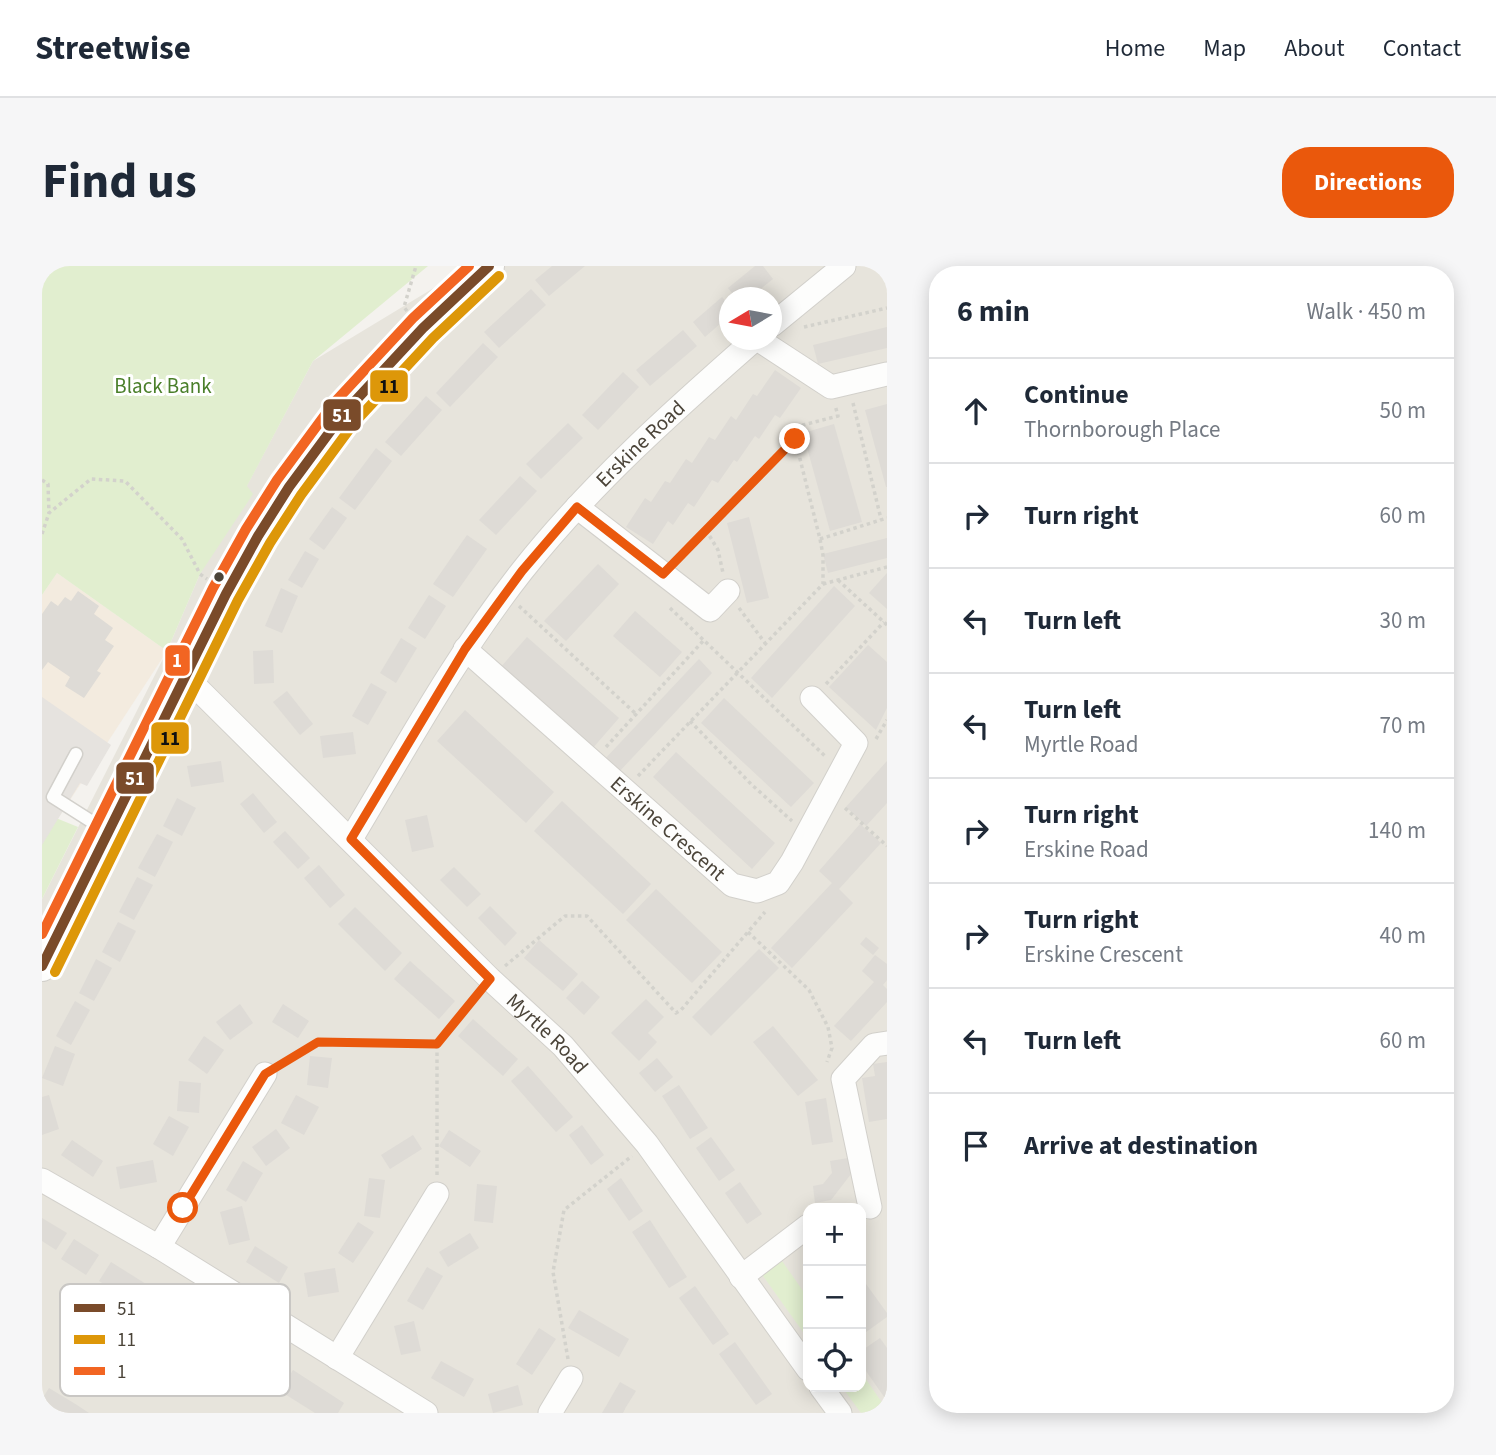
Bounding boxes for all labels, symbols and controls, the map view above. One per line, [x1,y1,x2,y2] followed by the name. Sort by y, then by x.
[35,25,191,72] text: Streetwise
[1105,31,1165,66] text: Home
[1203,31,1246,66] text: Map
[1284,31,1345,66] text: About
[1383,31,1461,66] text: Contact
[42,147,197,217] text: Find us
[1282,147,1454,218] button: Directions
[719,287,782,350] north arrow
[957,290,1030,333] text: 6 min
[1307,295,1426,328] text: Walk · 450 m
[369,369,409,403] line badge: 11
[114,371,212,401] park label: Black Bank
[379,374,399,401] text: 11
[1024,376,1129,413] text: Continue
[957,392,995,430] icon: ahead
[589,393,692,494] street label: Erskine Road
[1379,394,1426,427] text: 50 m
[322,398,362,432] line badge: 51
[332,403,352,430] text: 51
[1024,413,1220,446] text: Thornborough Place
[779,423,810,454] route end
[957,497,995,535] icon: right
[1024,497,1139,534] text: Turn right
[1379,499,1426,532] text: 60 m
[212,570,226,584] unlabelled marker
[957,602,995,640] icon: left
[1024,602,1121,639] text: Turn left
[1379,604,1426,637] text: 30 m
[164,644,191,677] line badge: 1
[172,648,182,675] text: 1
[1024,691,1121,728] text: Turn left
[957,707,995,745] icon: left
[1379,709,1426,742] text: 70 m
[150,721,190,755] line badge: 11
[160,726,180,753] text: 11
[1024,728,1138,761] text: Myrtle Road
[115,761,155,795] line badge: 51
[125,766,145,793] text: 51
[604,769,732,888] street label: Erskine Crescent
[1024,796,1139,833] text: Turn right
[957,812,995,850] icon: right
[1368,814,1426,847] text: 140 m
[1024,833,1149,866] text: Erskine Road
[1024,901,1139,938] text: Turn right
[957,917,995,955] icon: right
[1379,919,1426,952] text: 40 m
[1024,938,1183,971] text: Erskine Crescent
[500,986,595,1080] street label: Myrtle Road
[957,1022,995,1060] icon: left
[1024,1022,1121,1059] text: Turn left
[1379,1024,1426,1057] text: 60 m
[957,1127,995,1165] icon: arrive
[1024,1127,1258,1164] text: Arrive at destination
[167,1192,198,1223] route start
[803,1203,866,1392] map controls
[803,1203,866,1266] button: +
[803,1266,866,1329] button: −
[60,1284,290,1396] legend
[117,1296,136,1323] text: 51
[117,1327,136,1354] text: 11
[803,1329,866,1392] button: locate
[117,1359,126,1386] text: 1

